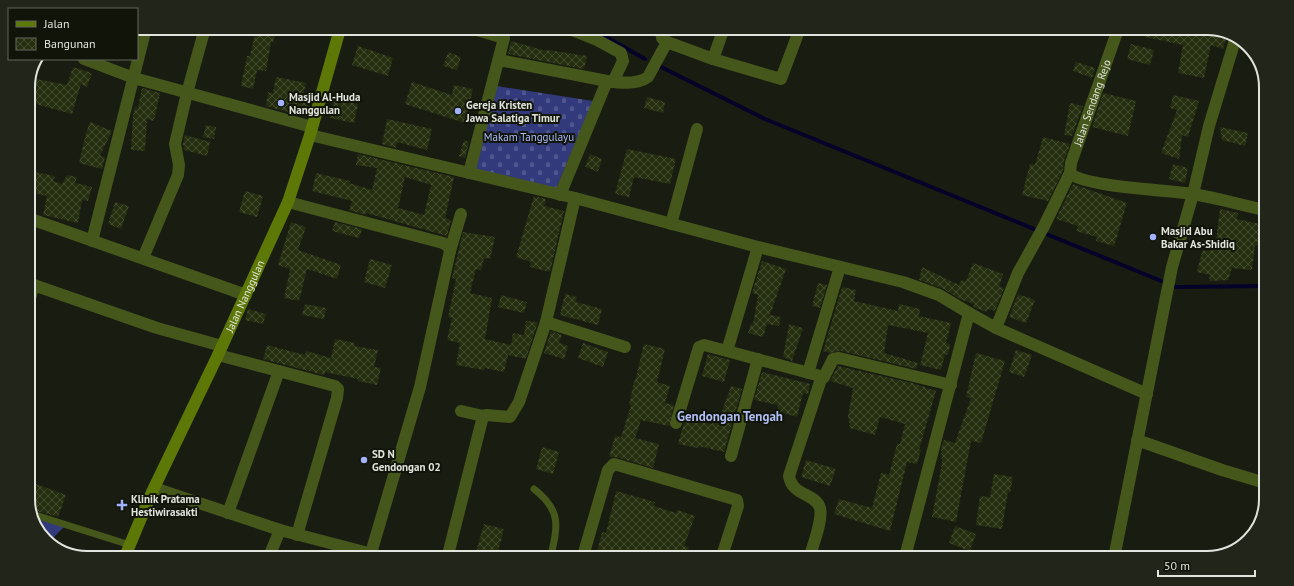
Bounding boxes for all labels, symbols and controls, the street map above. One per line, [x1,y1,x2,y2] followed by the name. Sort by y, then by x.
[8,8,138,60] legend
[43,16,69,31] text: Jalan
[44,36,96,51] text: Bangunan
[1070,58,1114,149] street label: Jalan Sendang Rejo
[289,90,360,117] place label: Masjid Al-Huda Nanggulan
[276,98,286,108] marker: Masjid Al-Huda Nanggulan
[465,98,560,125] place label: Gereja Kristen Jawa Salatiga Timur
[453,106,463,116] marker: Gereja Kristen Jawa Salatiga Timur
[484,130,574,144] park label: Makam Tanggulayu
[1161,224,1235,251] place label: Masjid Abu Bakar As-Shidiq
[1148,232,1158,242] marker: Masjid Abu Bakar As-Shidiq
[222,258,267,335] street label: Jalan Nanggulan
[677,408,783,425] district label: Gendongan Tengah
[372,447,441,474] place label: SD N Gendongan 02
[359,455,369,465] marker: SD N Gendongan 02
[131,492,200,519] place label: Klinik Pratama Hestiwirasakti
[116,499,128,511] marker: Klinik Pratama Hestiwirasakti
[1158,552,1255,578] scale bar
[1164,558,1190,573] text: 50 m

